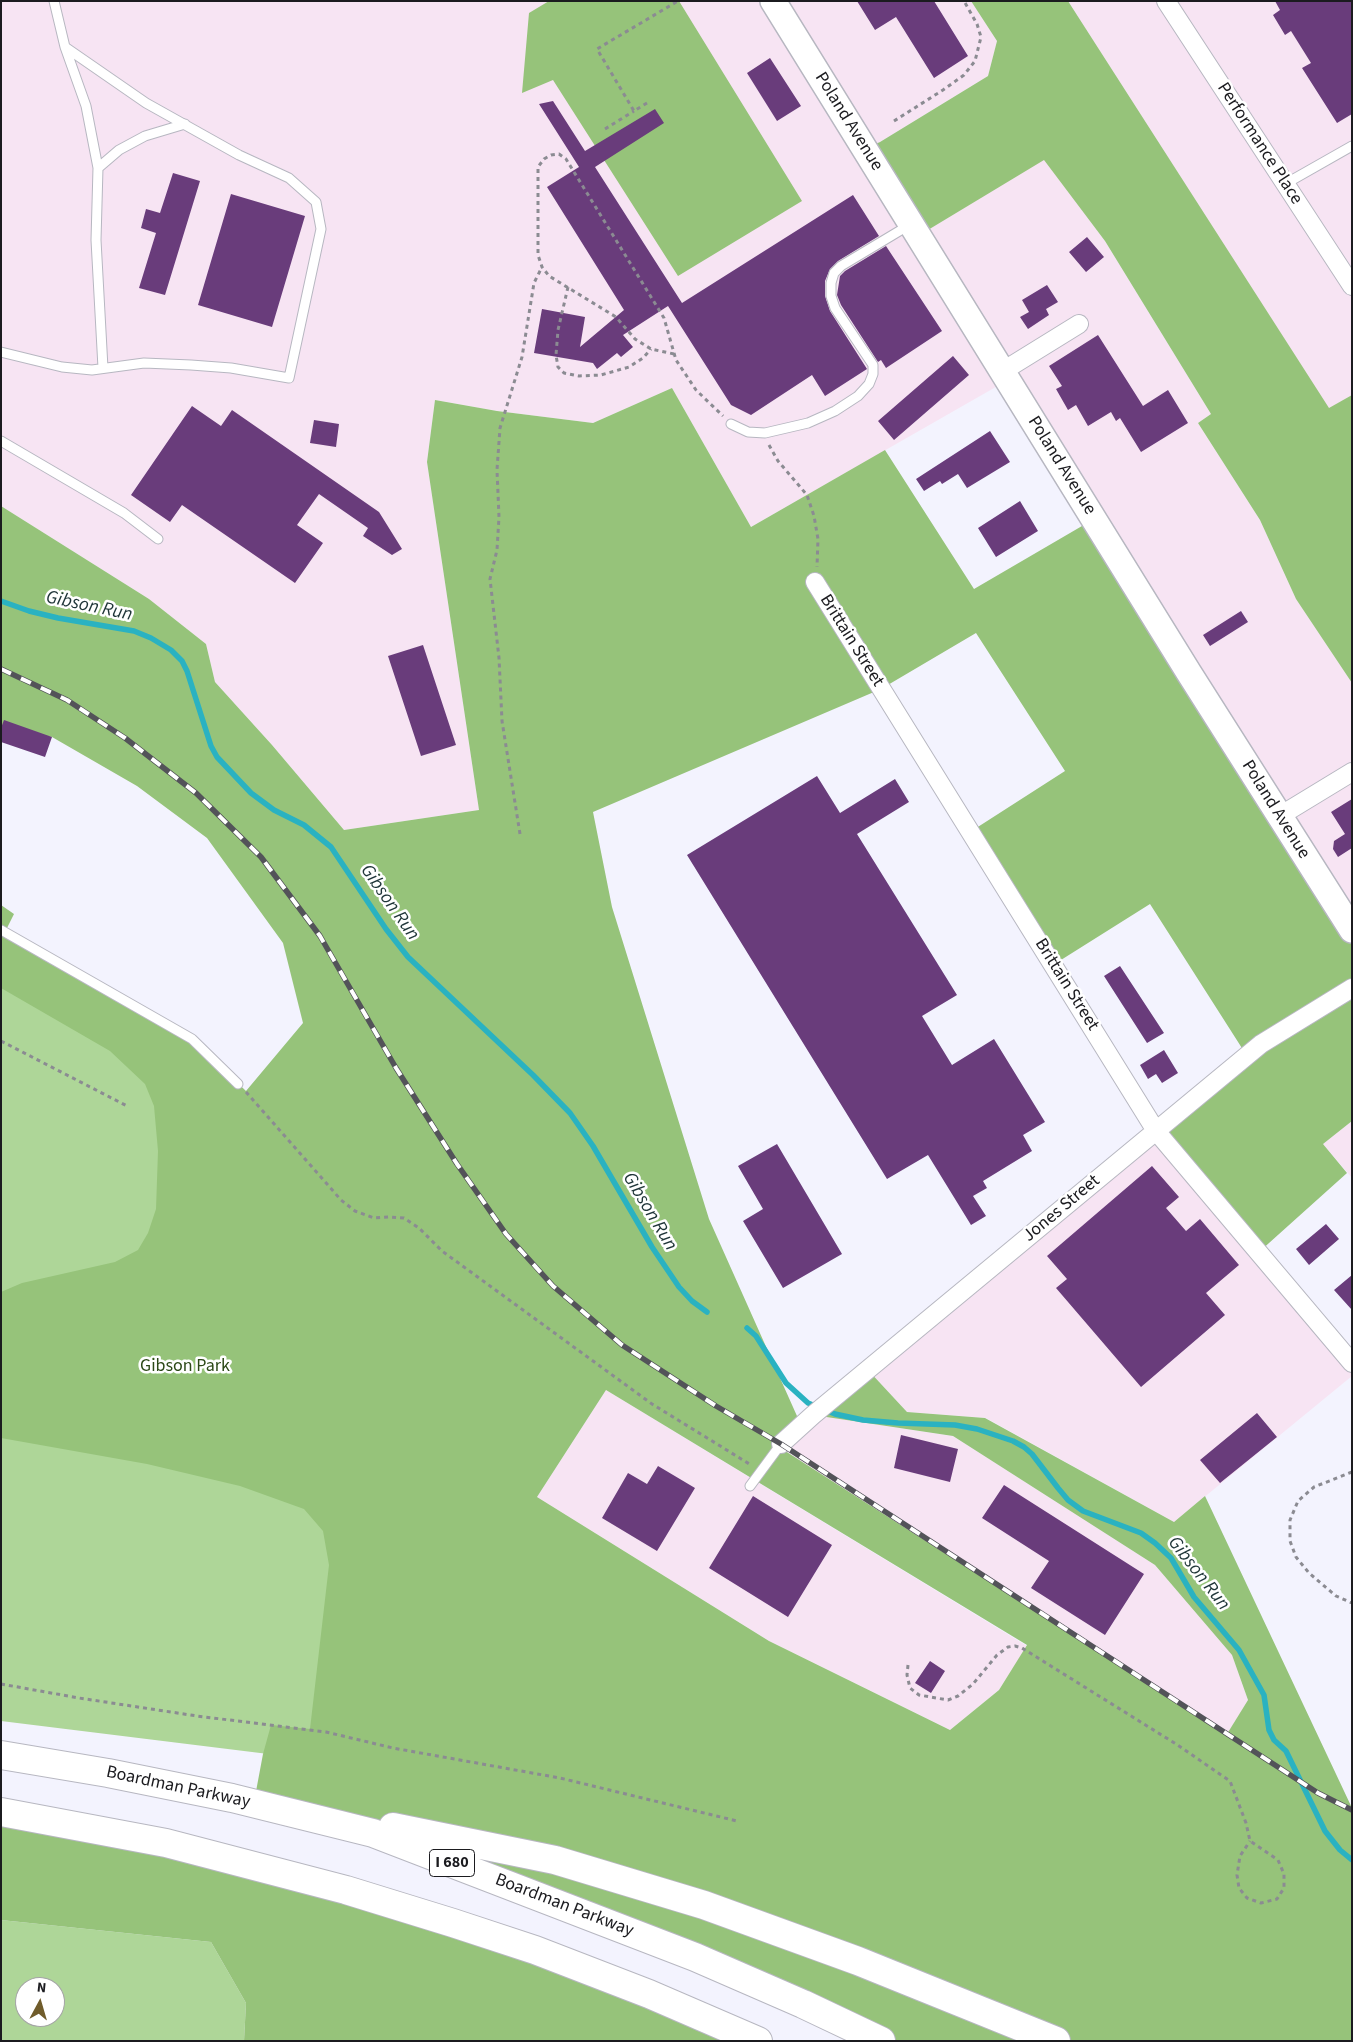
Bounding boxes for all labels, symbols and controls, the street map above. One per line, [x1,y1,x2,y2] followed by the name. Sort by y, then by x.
[809,69,887,175] street label: Poland Avenue
[1212,79,1306,209] street label: Performance Place
[1022,413,1100,519] street label: Poland Avenue
[44,587,134,627] water label: Gibson Run
[814,591,888,691] street label: Brittain Street
[1236,757,1314,863] street label: Poland Avenue
[355,861,423,945] water label: Gibson Run
[1029,935,1103,1035] street label: Brittain Street
[617,1169,681,1255] water label: Gibson Run
[1019,1171,1105,1247] street label: Jones Street
[140,1356,230,1378] park label: Gibson Park
[1162,1533,1234,1615] water label: Gibson Run
[104,1762,252,1814] street label: Boardman Parkway
[430,1850,474,1876] road number: I 680
[492,1870,636,1942] street label: Boardman Parkway
[15,1977,65,2027] north arrow
[36,1978,47,1999] text: N

